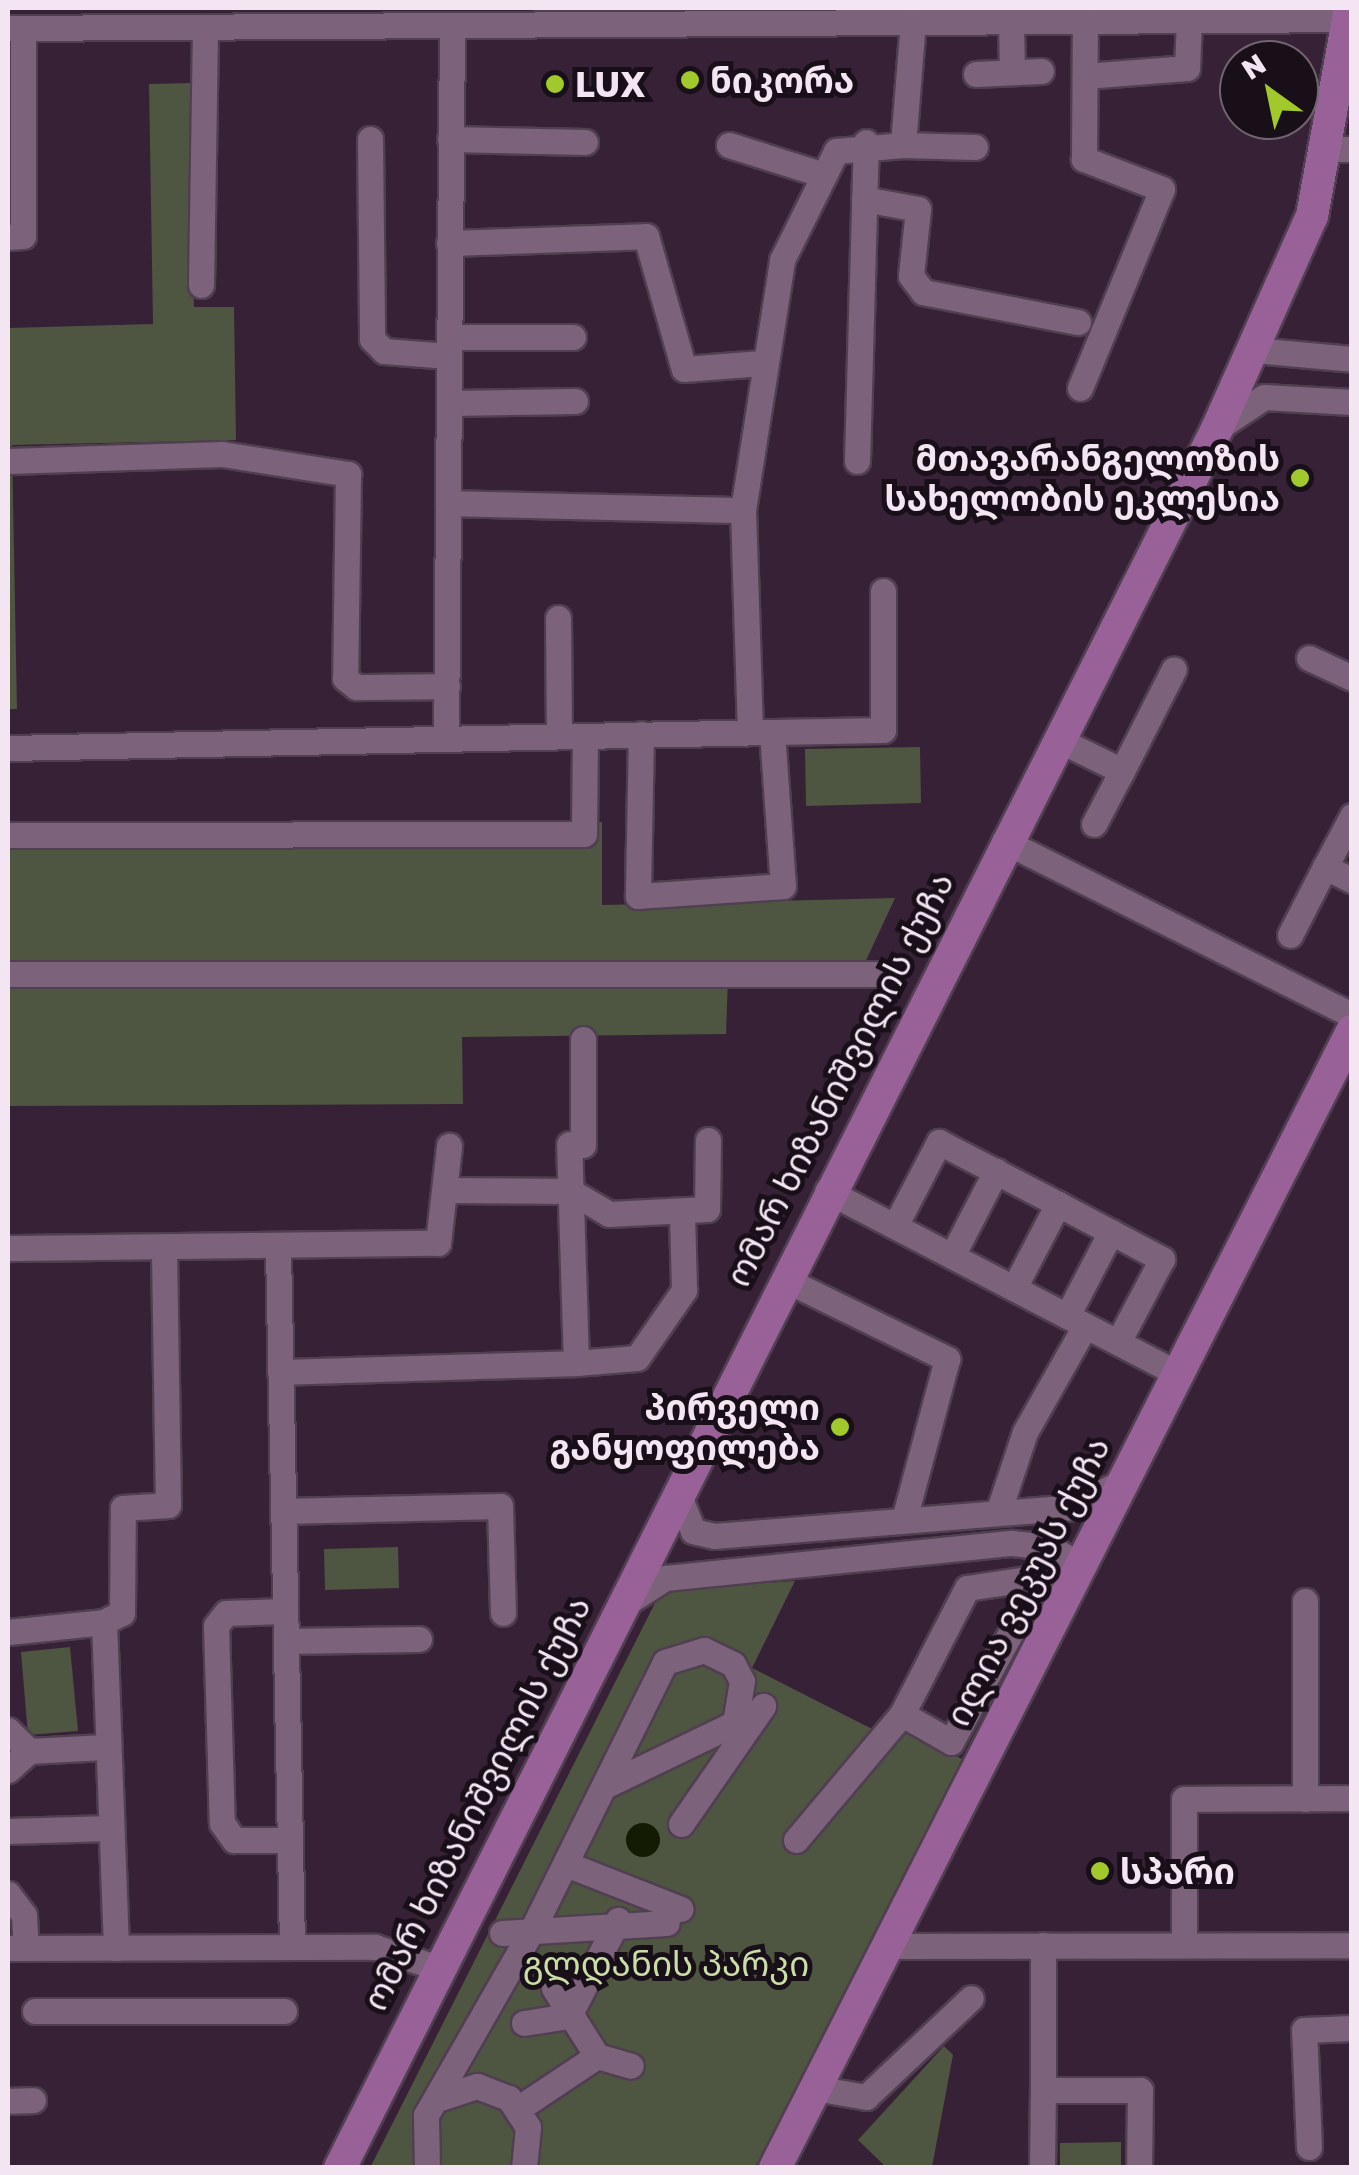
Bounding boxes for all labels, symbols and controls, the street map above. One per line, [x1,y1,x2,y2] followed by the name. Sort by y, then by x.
[1219,40,1319,140] north arrow
[1236,46,1271,86] text: N
[710,59,854,101] place label: ნიკორა
[575,63,645,105] place label: LUX
[679,69,701,91] marker: ნიკორა
[544,73,566,95] marker: LUX
[885,437,1280,519] place label: მთავარანგელოზის სახელობის ეკლესია
[1289,467,1311,489] marker: მთავარანგელოზის სახელობის ეკლესია
[716,865,962,1293] street label: ომარ ხიზანიშვილის ქუჩა
[549,1386,820,1468] place label: პირველი განყოფილება
[829,1416,851,1438] marker: პირველი განყოფილება
[936,1429,1118,1733] street label: ილია ვეკუას ქუჩა
[353,1589,599,2017] street label: ომარ ხიზანიშვილის ქუჩა
[1120,1850,1235,1892] place label: სპარი
[1089,1860,1111,1882] marker: სპარი
[523,1942,809,1984] park label: გლდანის პარკი

